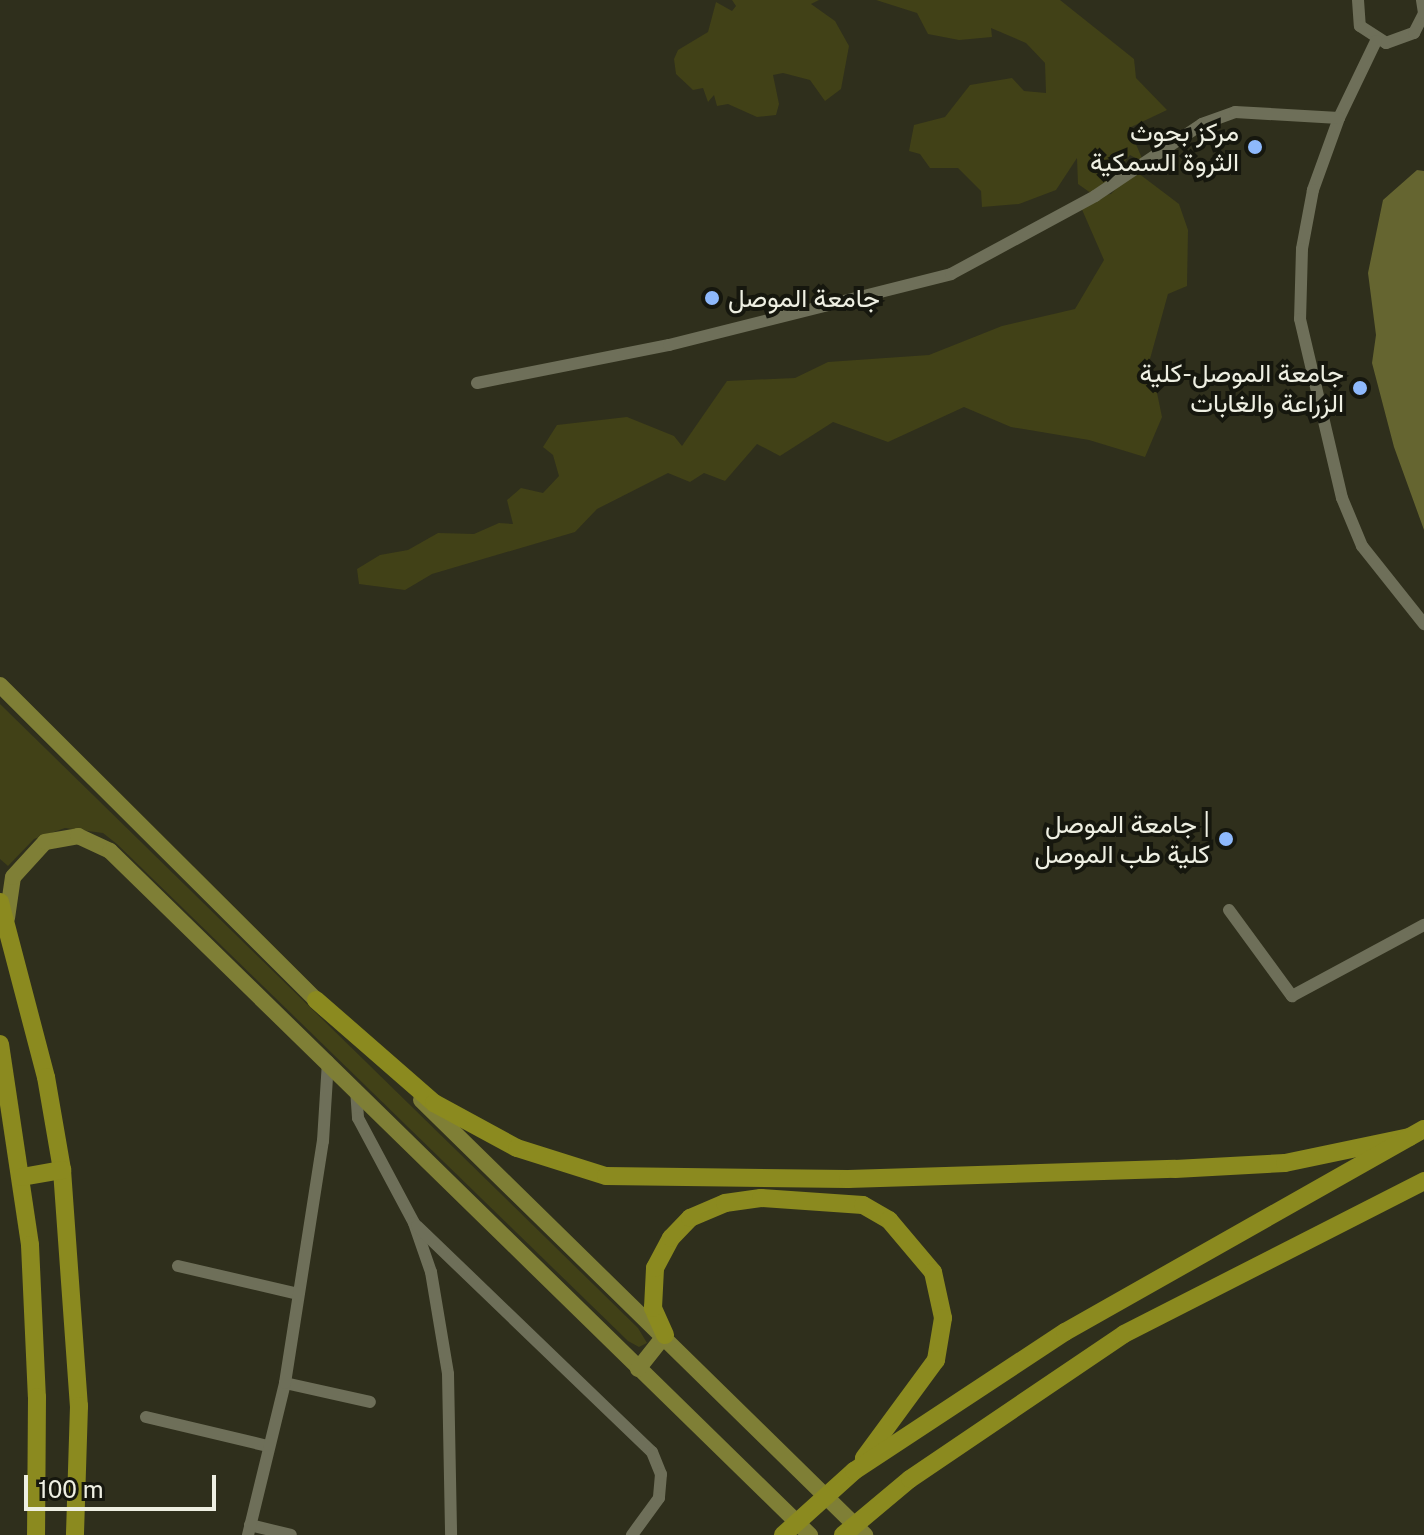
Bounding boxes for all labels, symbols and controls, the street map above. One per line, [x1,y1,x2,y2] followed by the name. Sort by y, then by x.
[1090,116,1239,178] place label: مركز بحوث الثروة السمكية
[1246,138,1264,156] marker: مركز بحوث الثروة السمكية
[728,282,880,314] place label: جامعة الموصل
[703,289,721,307] marker: جامعة الموصل
[1140,357,1344,418] place label: جامعة الموصل-كلية الزراعة والغابات
[1351,379,1369,397] marker: جامعة الموصل-كلية الزراعة والغابات
[1034,808,1210,870] place label: جامعة الموصل | كلية طب الموصل
[1217,830,1235,848] marker: جامعة الموصل | كلية طب الموصل
[28,1459,220,1509] scale bar
[38,1475,104,1503] text: 100 m

